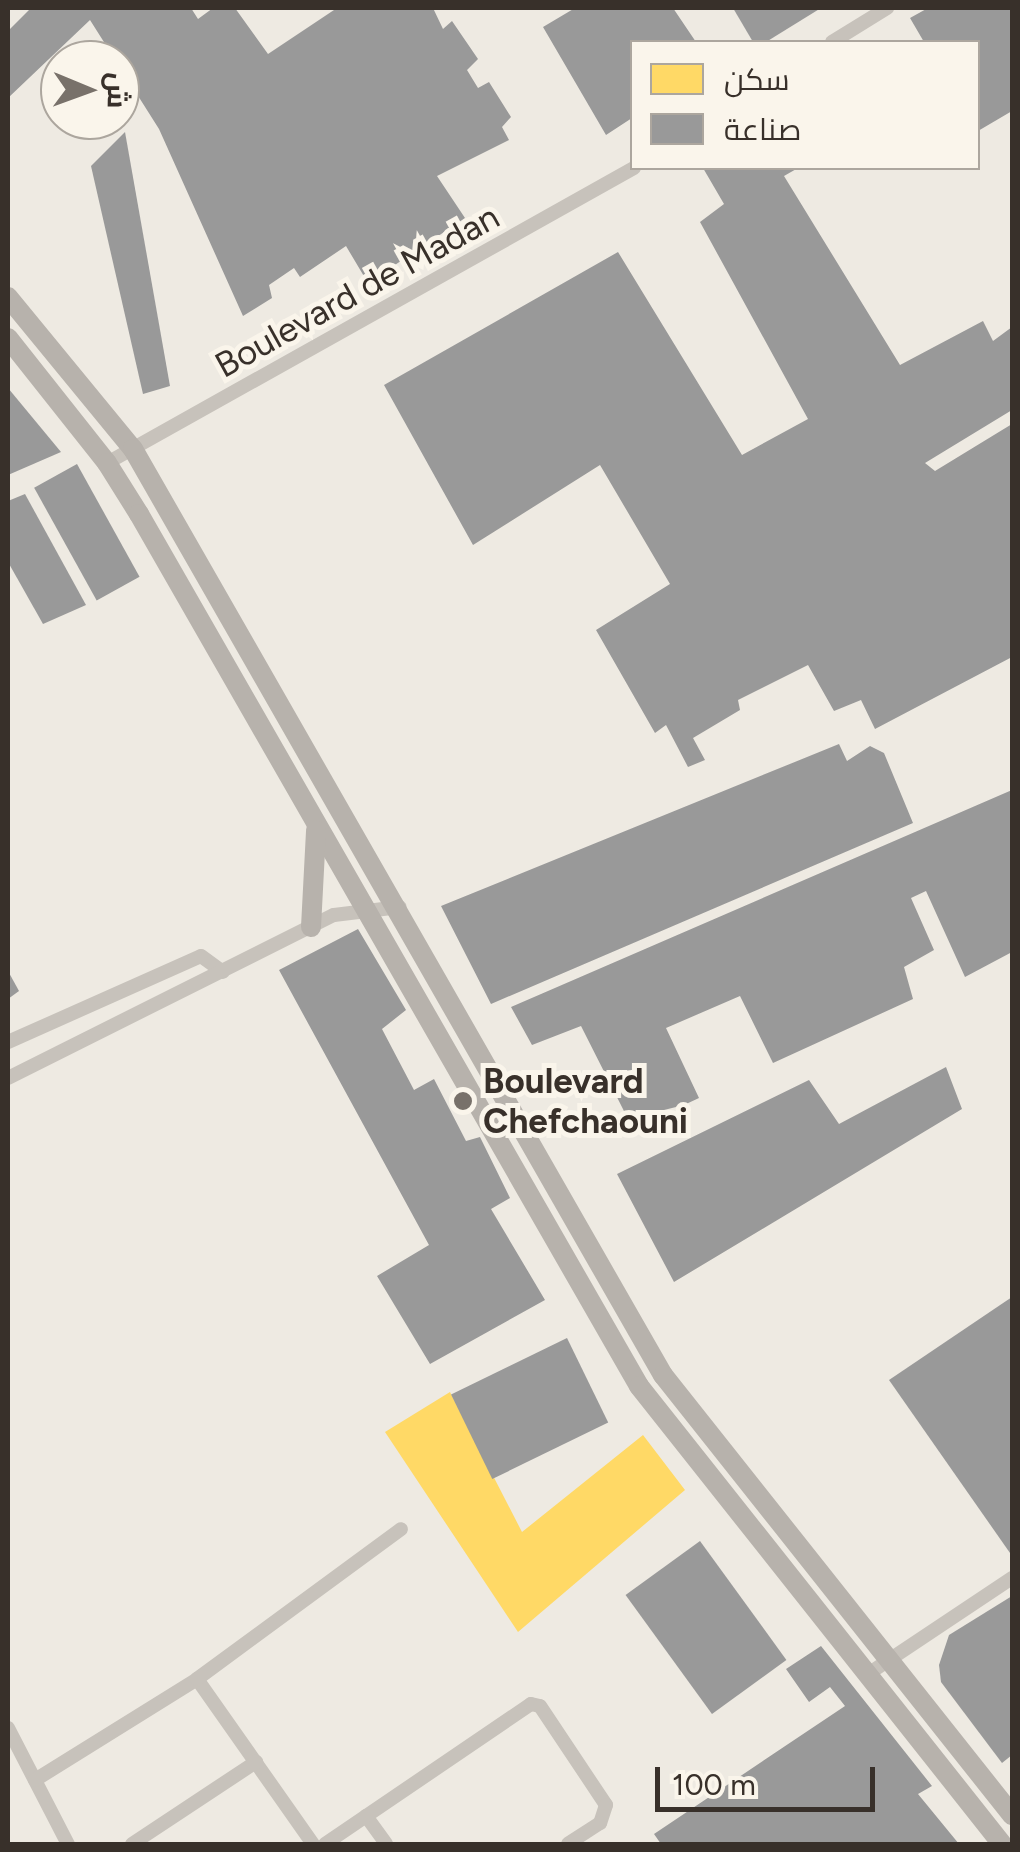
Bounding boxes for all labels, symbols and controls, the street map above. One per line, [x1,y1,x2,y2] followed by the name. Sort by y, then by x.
[40,40,140,140] north arrow
[630,40,980,170] legend
[724,61,790,98] text: سكن
[101,72,135,109] text: ش
[724,111,801,148] text: صناعة
[208,196,506,386] street label: Boulevard de Madan
[483,1060,688,1142] place label: Boulevard Chefchaouni
[452,1090,474,1112] marker: Boulevard Chefchaouni
[660,1747,880,1809] scale bar
[672,1766,756,1803] text: 100 m

